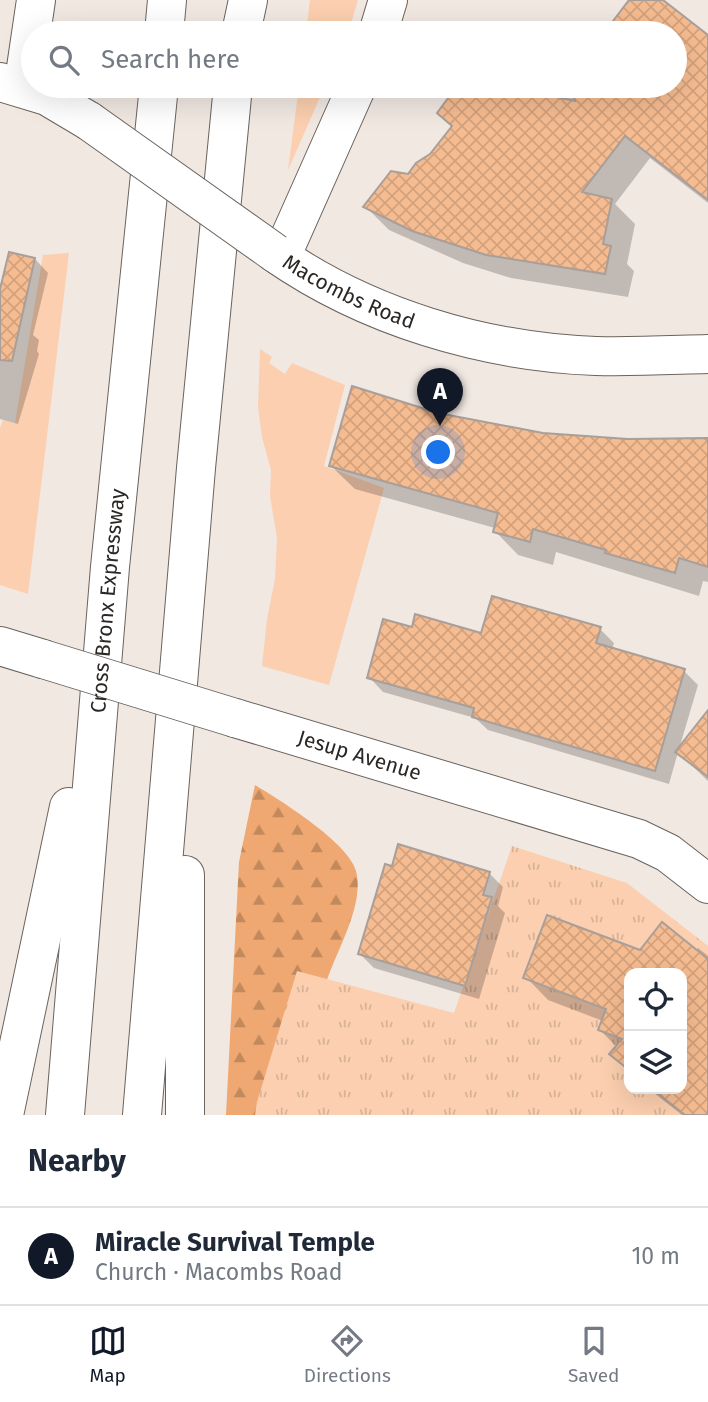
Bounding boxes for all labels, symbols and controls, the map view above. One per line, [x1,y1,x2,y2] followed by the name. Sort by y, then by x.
[21,21,687,98] search box
[45,41,83,79] icon: search
[101,44,240,75] text: Search here
[278,249,418,335] street label: Macombs Road
[417,368,463,426] pin: A
[421,435,455,469] your location
[85,487,131,714] street label: Cross Bronx Expressway
[295,725,424,786] street label: Jesup Avenue
[624,968,687,1094] map controls
[624,968,687,1031] button: locate
[624,1031,687,1094] button: layers
[28,1143,126,1179] text: Nearby
[95,1227,375,1258] text: Miracle Survival Temple
[44,1242,58,1270] text: A
[631,1242,680,1270] text: 10 m
[95,1258,343,1286] text: Church · Macombs Road
[89,1322,127,1387] tab: Map
[304,1322,391,1387] tab: Directions
[568,1322,619,1387] tab: Saved

